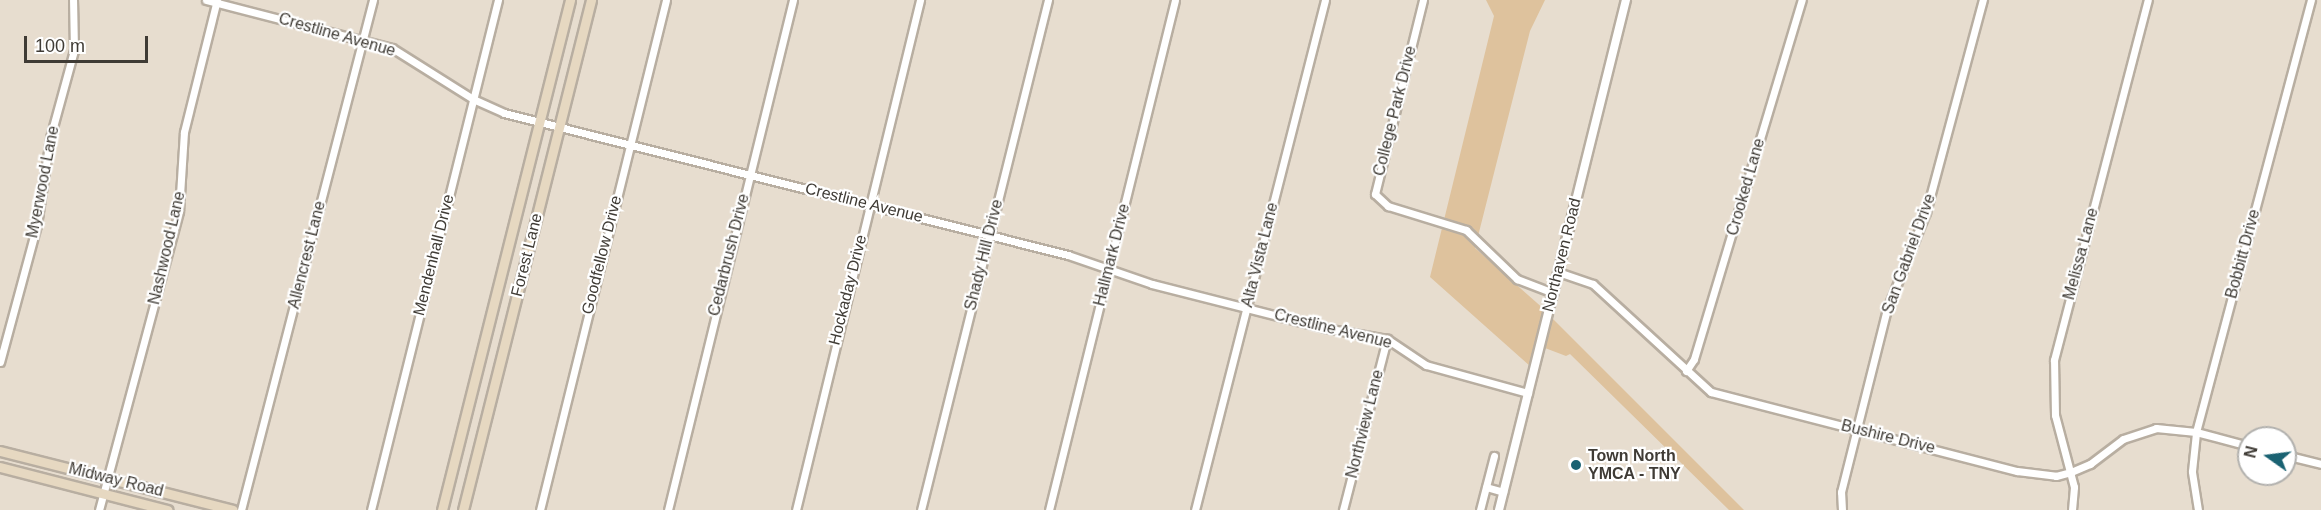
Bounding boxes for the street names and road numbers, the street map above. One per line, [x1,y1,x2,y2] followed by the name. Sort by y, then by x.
[276,9,398,61] street label: Crestline Avenue
[1370,44,1420,178] street label: College Park Drive
[23,124,63,240] street label: Myerwood Lane
[1723,136,1769,238] street label: Crooked Lane
[803,179,925,227] street label: Crestline Avenue
[145,190,189,306] street label: Nashwood Lane
[1878,191,1940,317] street label: San Gabriel Drive
[410,192,458,318] street label: Mendenhall Drive
[705,192,753,318] street label: Cedarbrush Drive
[578,194,626,316] street label: Goodfellow Drive
[1539,196,1585,314] street label: Northaven Road
[961,197,1007,313] street label: Shady Hill Drive
[284,199,330,311] street label: Allencrest Lane
[1238,201,1282,309] street label: Alta Vista Lane
[1090,202,1134,308] street label: Hallmark Drive
[2060,206,2102,302] street label: Melissa Lane
[2222,207,2264,301] street label: Bobbitt Drive
[507,211,547,299] street label: Forest Lane
[825,233,871,347] street label: Hockaday Drive
[1272,305,1394,353] street label: Crestline Avenue
[1342,368,1388,480] street label: Northview Lane
[1839,416,1937,458] street label: Bushire Drive
[67,459,165,501] street label: Midway Road

